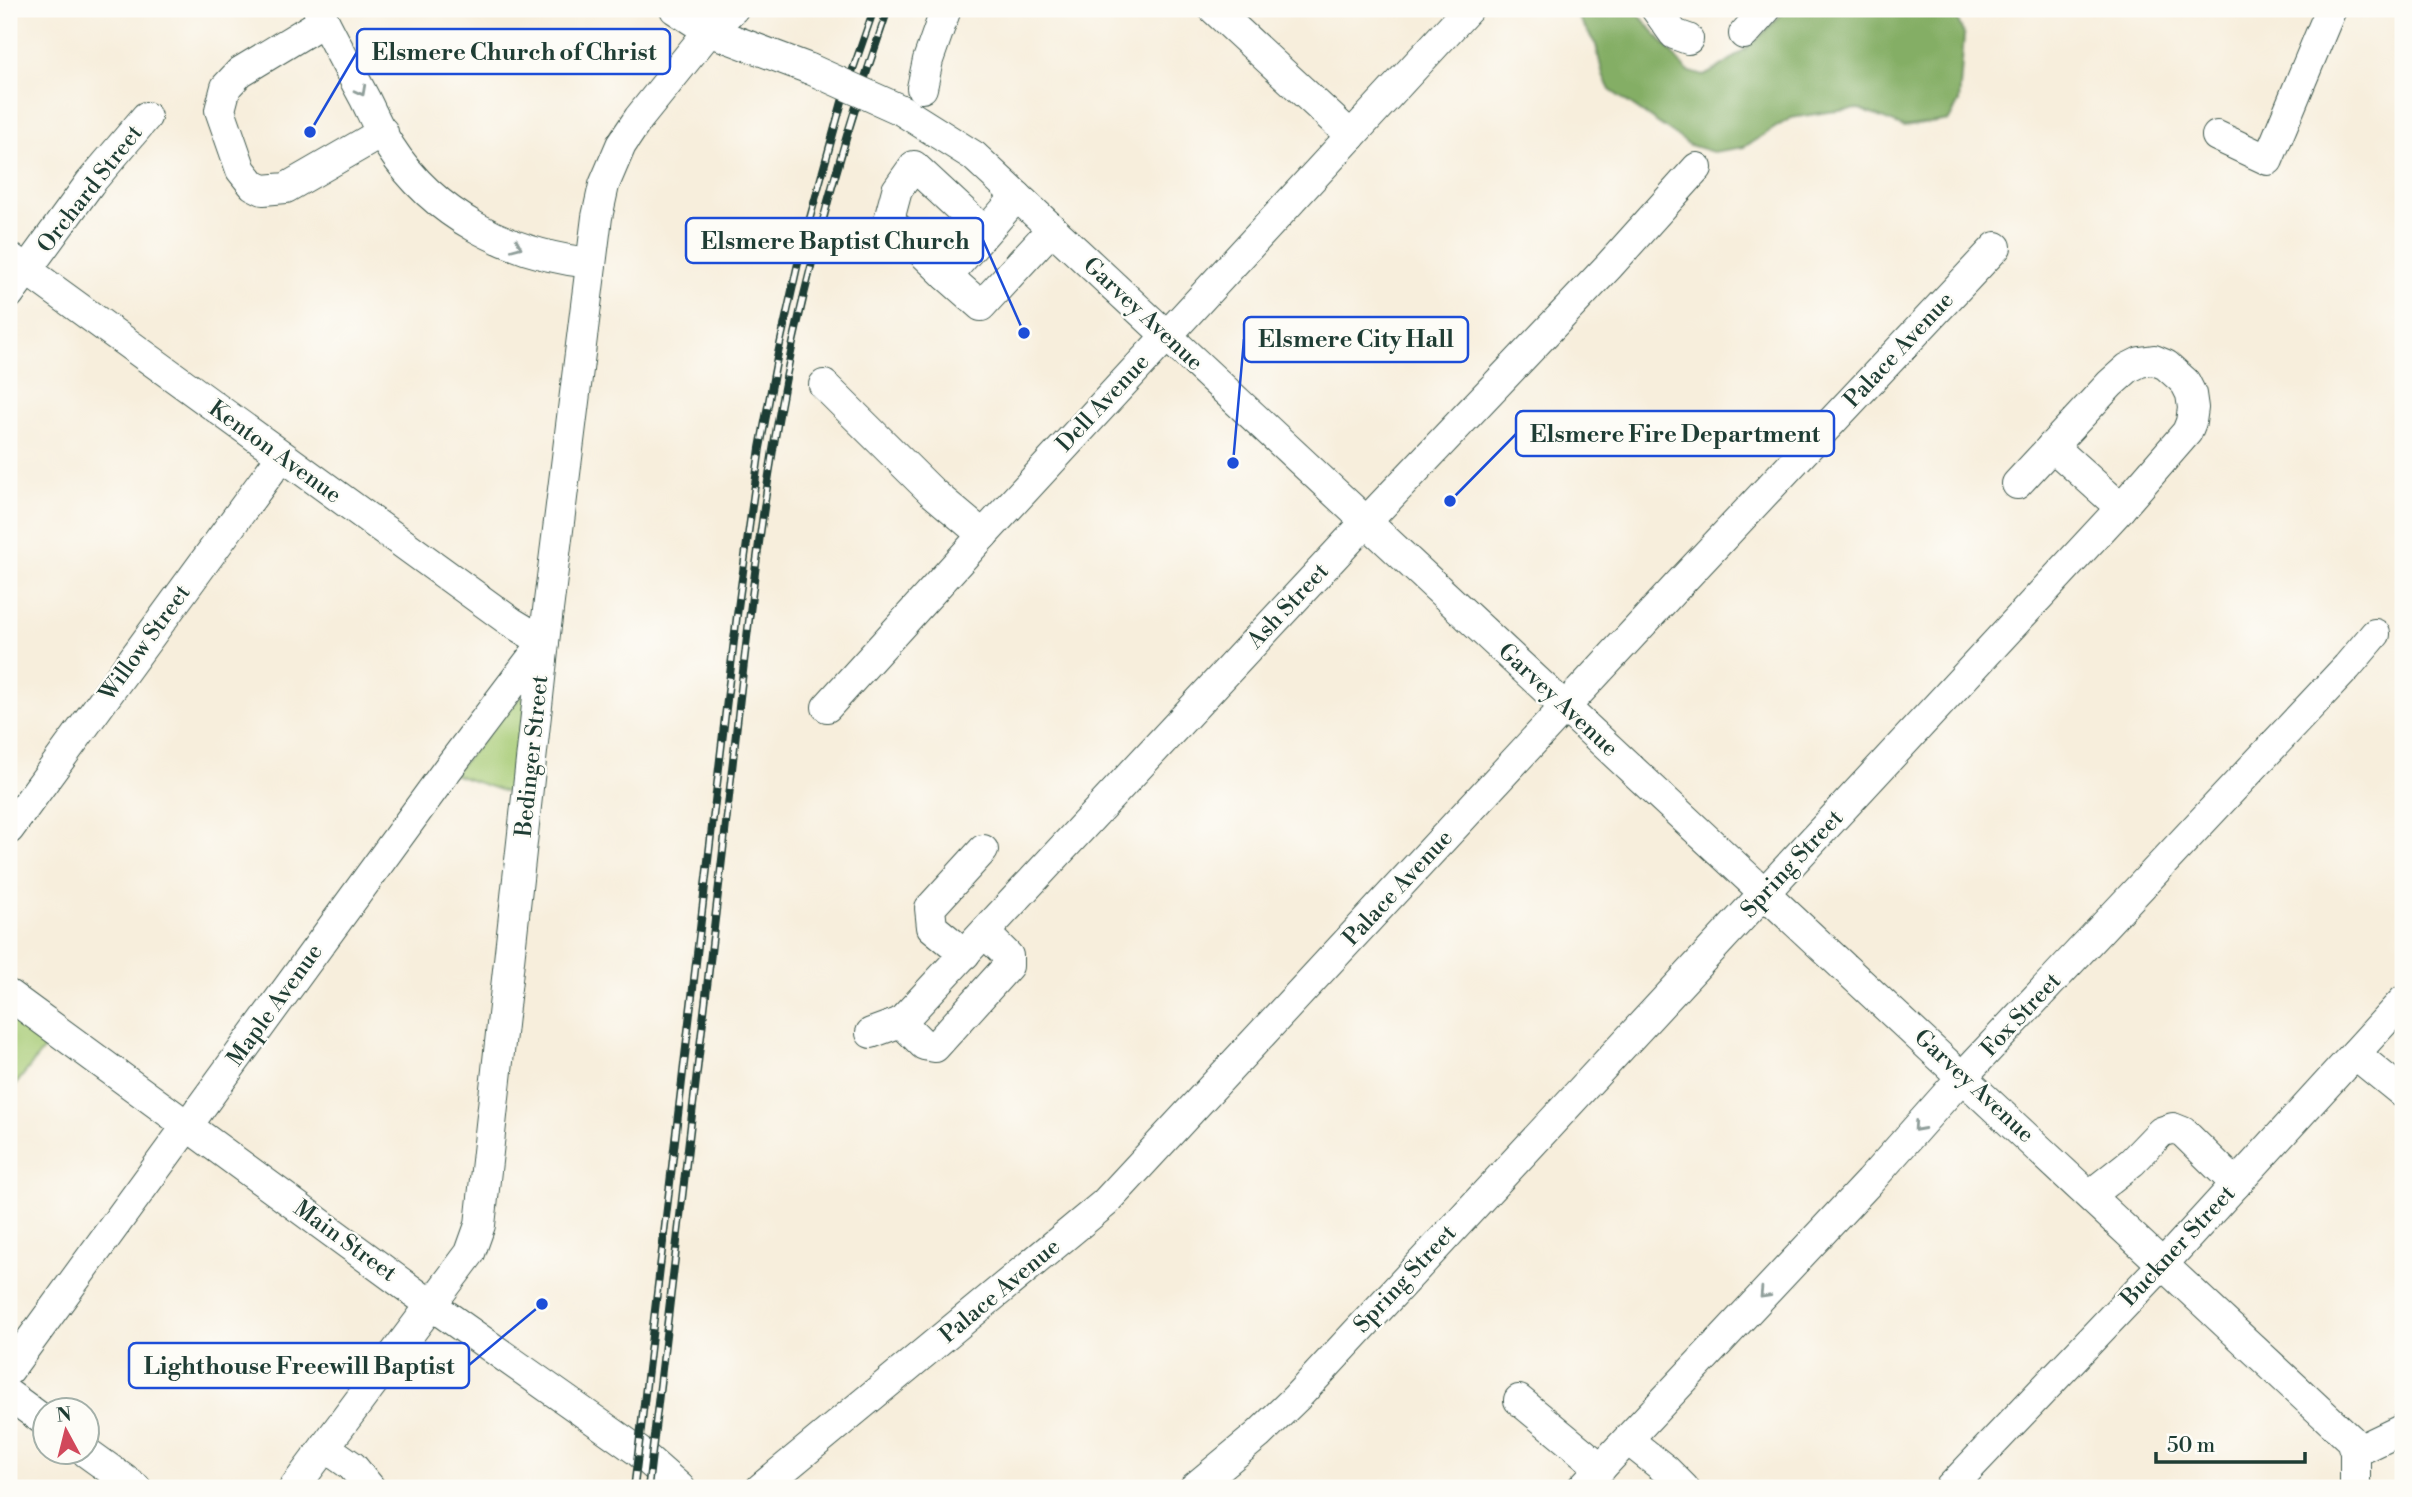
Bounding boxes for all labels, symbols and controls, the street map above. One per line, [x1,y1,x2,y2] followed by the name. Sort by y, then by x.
[357,29,670,74] callout: Elsmere Church of Christ
[371,38,657,68] text: Elsmere Church of Christ
[353,84,366,96] one-way arrow
[31,120,149,258] street label: Orchard Street
[686,218,983,263] callout: Elsmere Baptist Church
[700,227,970,257] text: Elsmere Baptist Church
[511,238,523,252] one-way arrow
[1077,251,1209,377] street label: Garvey Avenue
[1838,286,1960,414] street label: Palace Avenue
[1244,317,1468,362] callout: Elsmere City Hall
[1258,325,1454,355] text: Elsmere City Hall
[1051,348,1155,458] street label: Dell Avenue
[203,395,347,509] street label: Kenton Avenue
[1516,411,1834,456] callout: Elsmere Fire Department
[1530,420,1821,450] text: Elsmere Fire Department
[1241,557,1335,655] street label: Ash Street
[93,579,197,707] street label: Willow Street
[1492,637,1624,763] street label: Garvey Avenue
[509,674,554,839] street label: Bedinger Street
[1735,804,1849,924] street label: Spring Street
[1337,824,1459,952] street label: Palace Avenue
[221,938,329,1072] street label: Maple Avenue
[1975,967,2067,1063] street label: Fox Street
[1908,1023,2040,1149] street label: Garvey Avenue
[1914,1119,1926,1132] one-way arrow
[2114,1180,2241,1313] street label: Buckner Street
[288,1194,402,1288] street label: Main Street
[1348,1219,1462,1339] street label: Spring Street
[934,1233,1066,1349] street label: Palace Avenue
[1759,1286,1772,1299] one-way arrow
[129,1343,469,1388] callout: Lighthouse Freewill Baptist
[143,1352,455,1382] text: Lighthouse Freewill Baptist
[32,1396,102,1466] north arrow
[55,1402,73,1428] text: N
[2156,1420,2305,1464] scale bar
[2167,1433,2215,1459] text: 50 m

